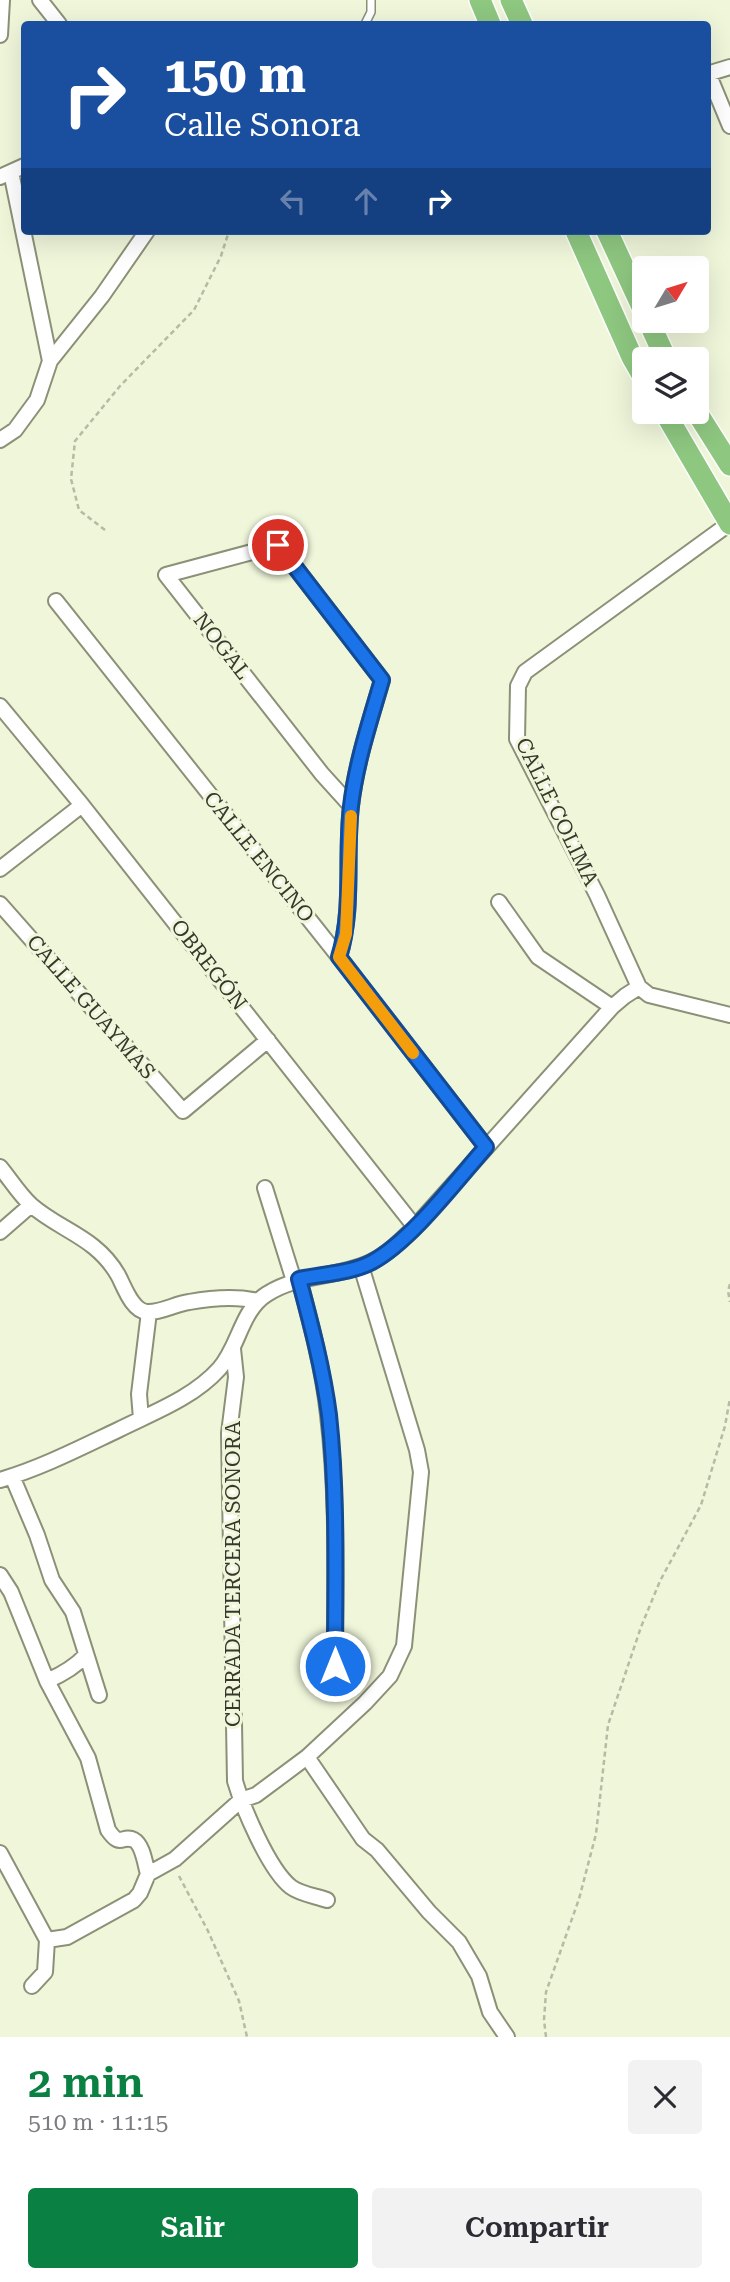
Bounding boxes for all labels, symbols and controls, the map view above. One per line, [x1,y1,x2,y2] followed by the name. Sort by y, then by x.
[164,47,306,104] text: 150 m
[49,49,140,140] icon: right
[164,106,360,144] text: Calle Sonora
[274,182,312,220] icon: left
[347,182,385,220] icon: ahead
[420,182,458,220] icon: right
[632,256,709,332] north arrow
[632,256,709,424] map controls
[632,347,709,424] button: layers
[248,515,308,575] pin
[259,526,297,564] icon: arrive
[189,608,255,684] street label: NOGAL
[511,734,603,890] street label: CALLE COLIMA
[199,787,319,927] street label: CALLE ENCINO
[166,914,253,1015] street label: OBREGÓN
[22,930,160,1084] street label: CALLE GUAYMAS
[221,1421,245,1727] street label: CERRADA TERCERA SONORA
[298,1629,372,1703] position arrow
[28,2058,144,2107] text: 2 min
[628,2060,702,2134] button: close
[28,2109,168,2136] text: 510 m · 11:15
[28,2188,358,2268] button: Salir
[372,2188,702,2268] button: Compartir

